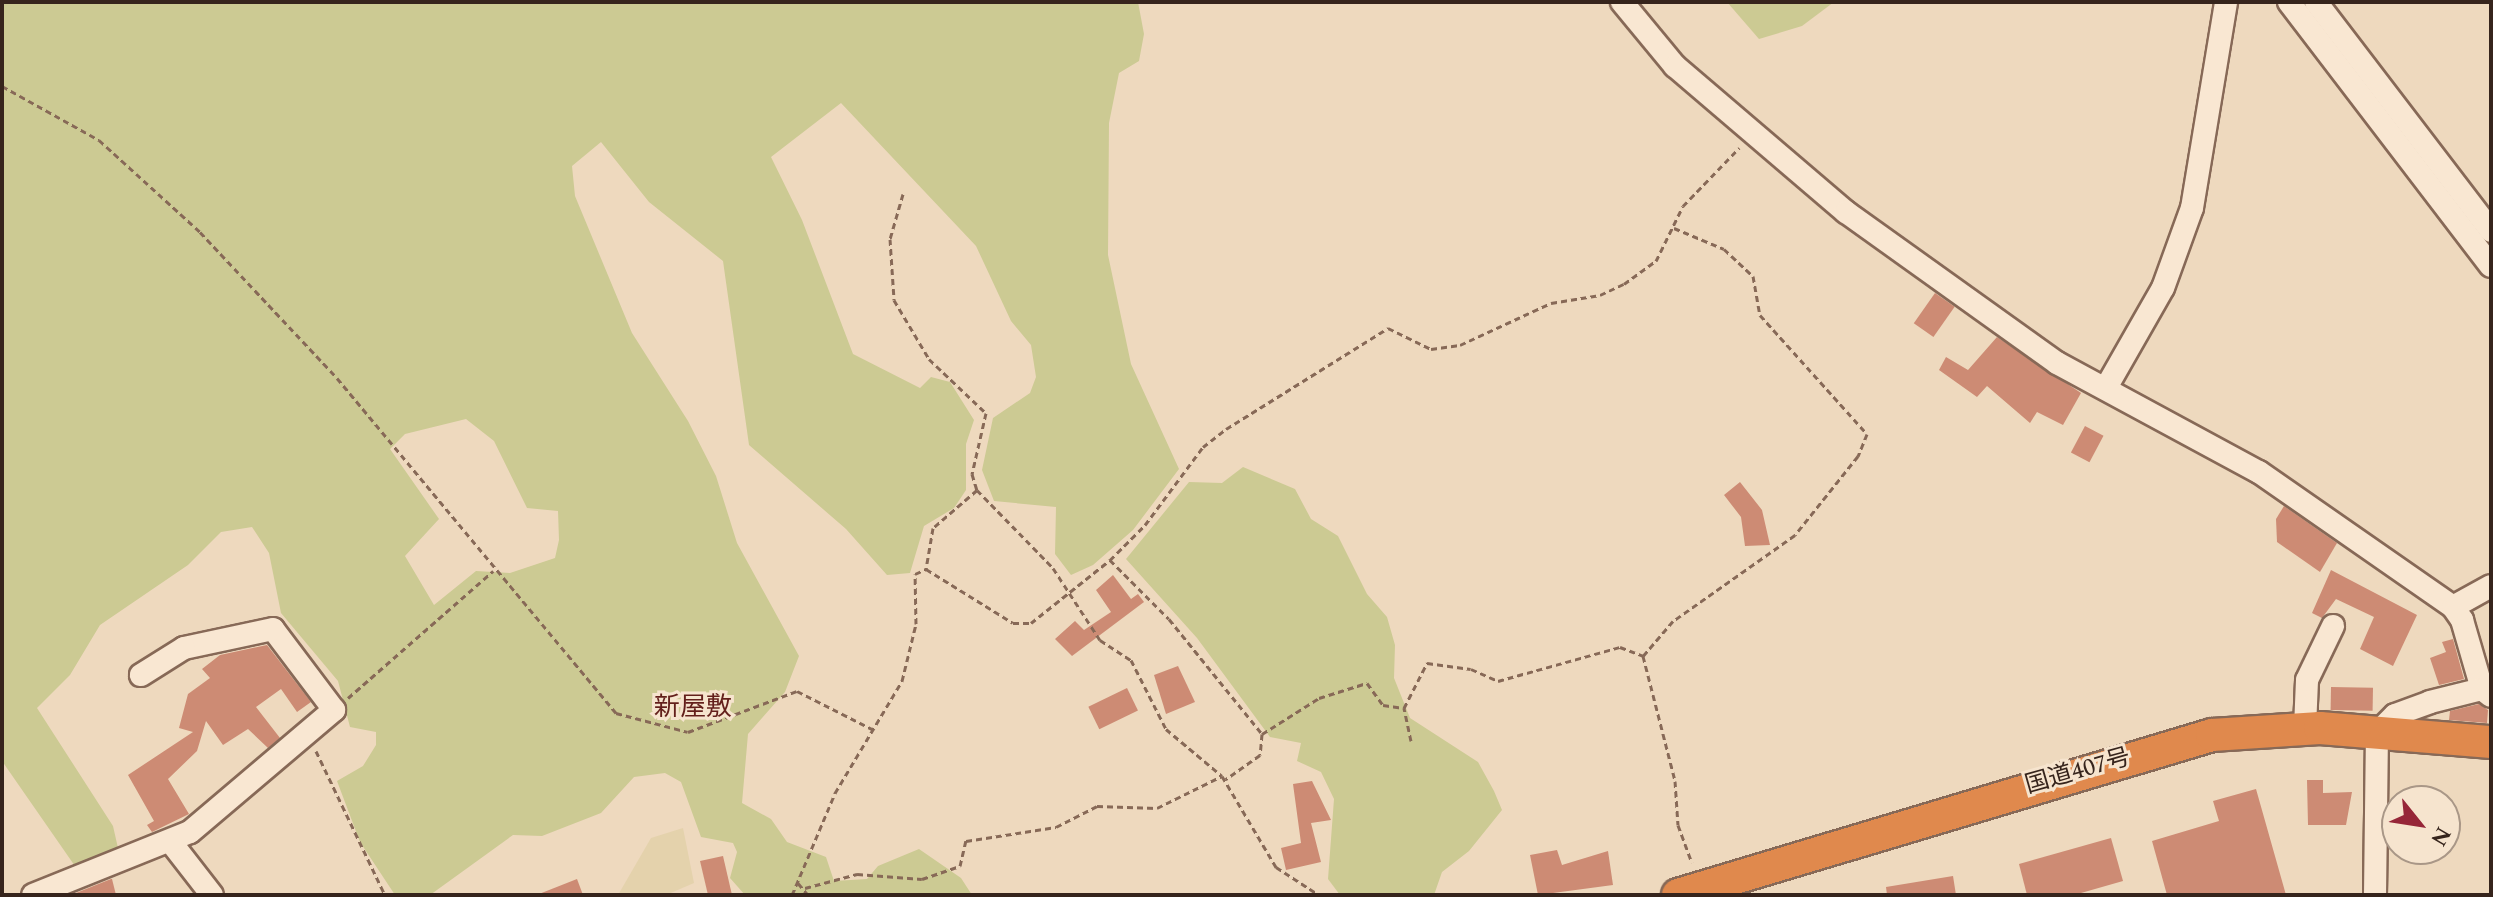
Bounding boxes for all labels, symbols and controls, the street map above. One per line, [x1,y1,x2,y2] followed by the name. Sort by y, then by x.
[654,692,732,724] district label: 新屋敷
[2022,743,2134,801] street label: 国道407号
[2381,785,2461,865] north arrow
[2422,820,2459,852] text: N

